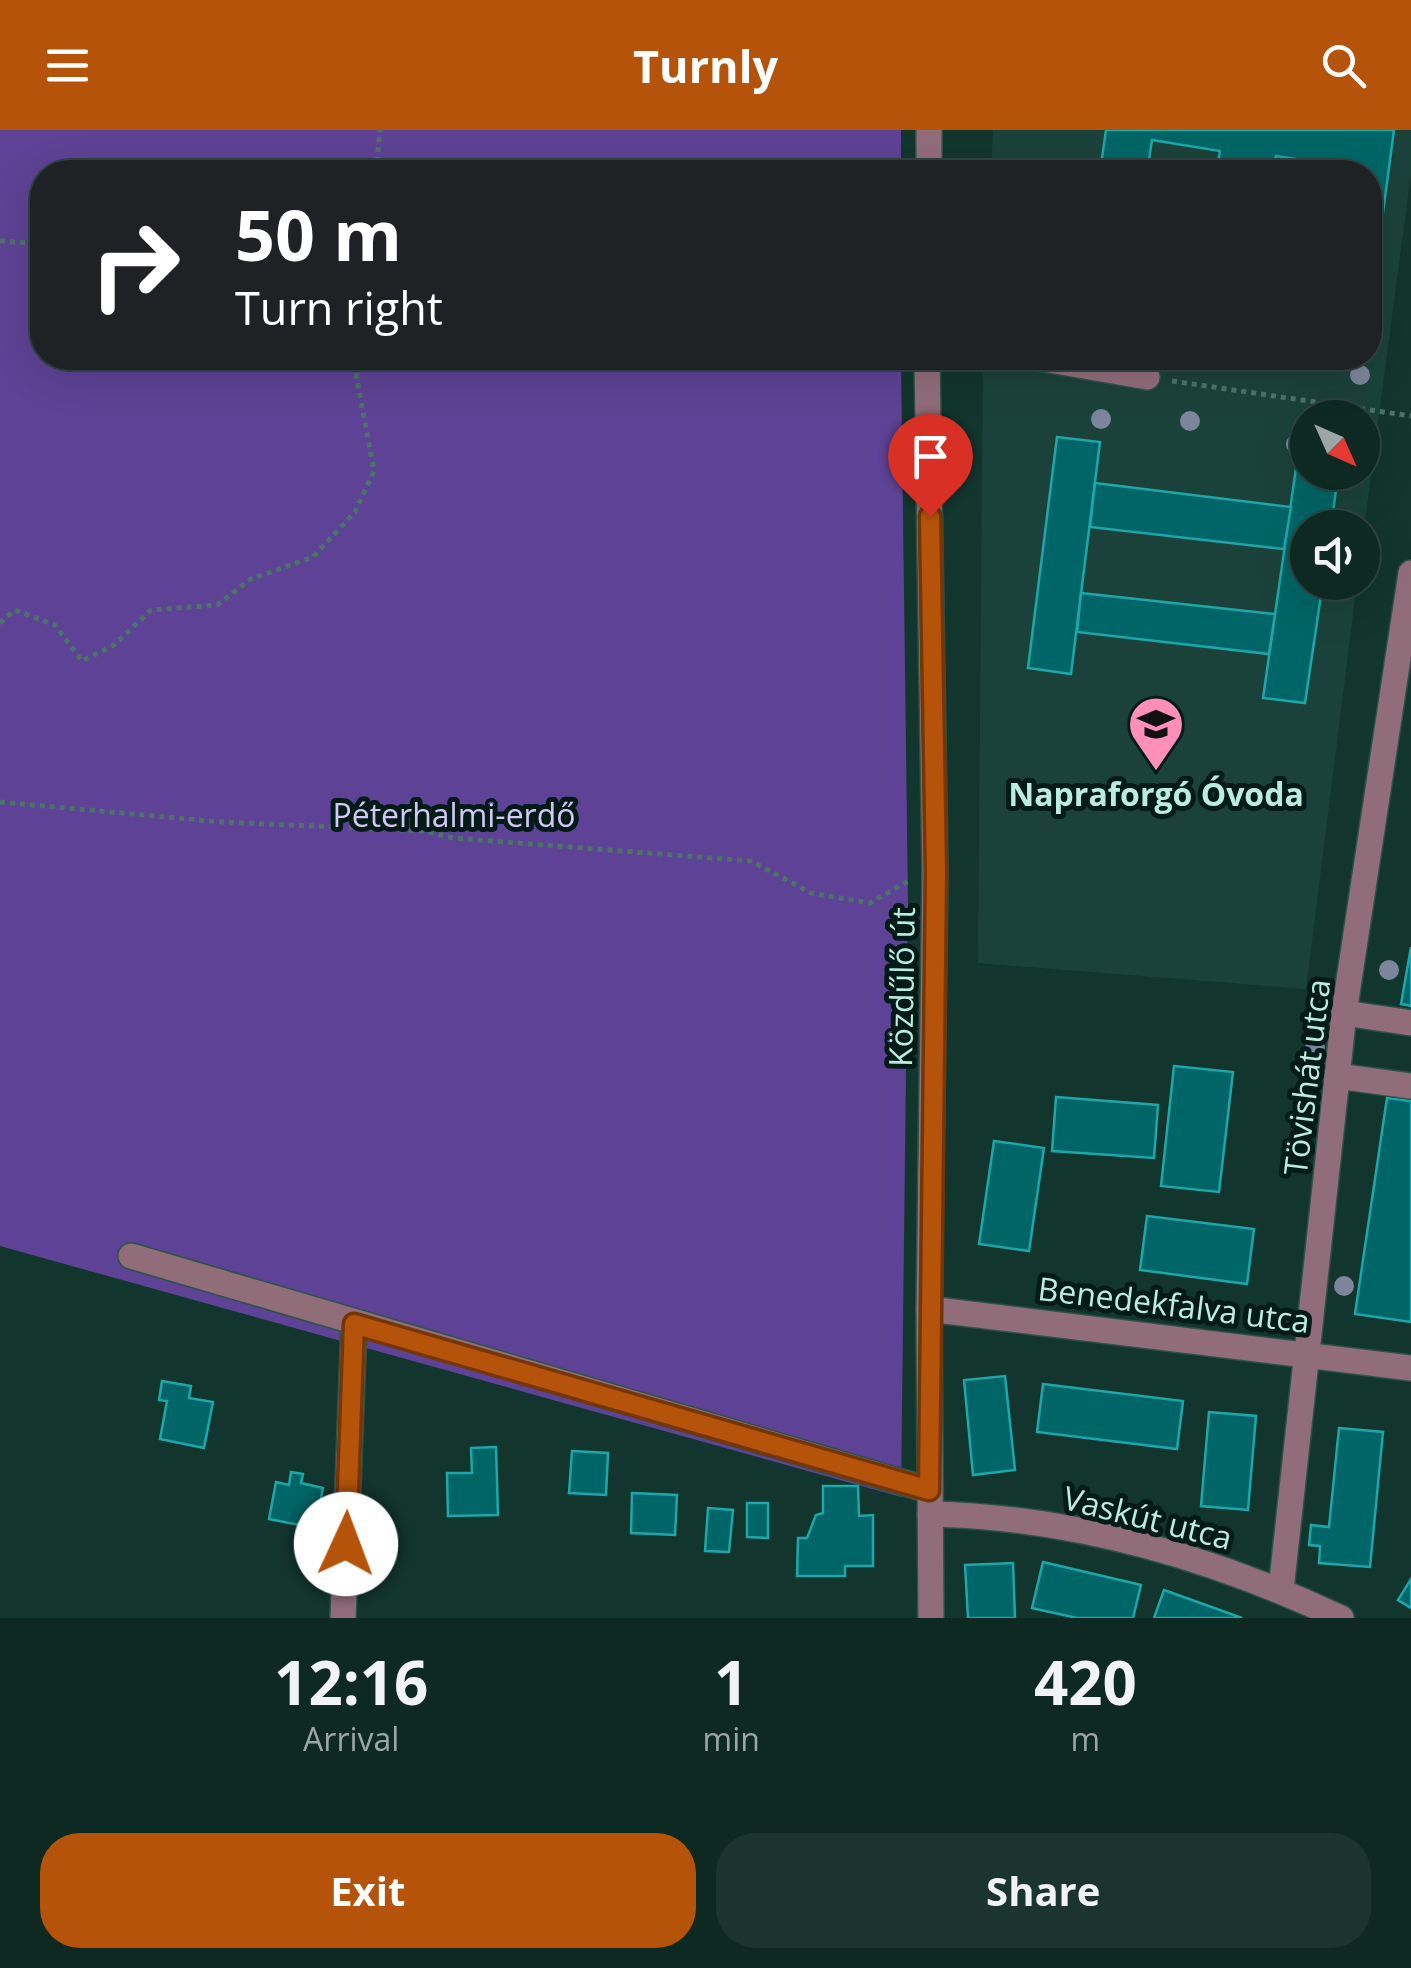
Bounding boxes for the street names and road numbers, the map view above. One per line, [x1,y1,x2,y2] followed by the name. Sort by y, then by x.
[878,907,924,1067] street label: Közdűlő út
[1273,976,1339,1178] street label: Tövishát utca
[1036,1266,1312,1342] street label: Benedekfalva utca
[1059,1475,1237,1559] street label: Vaskút utca

